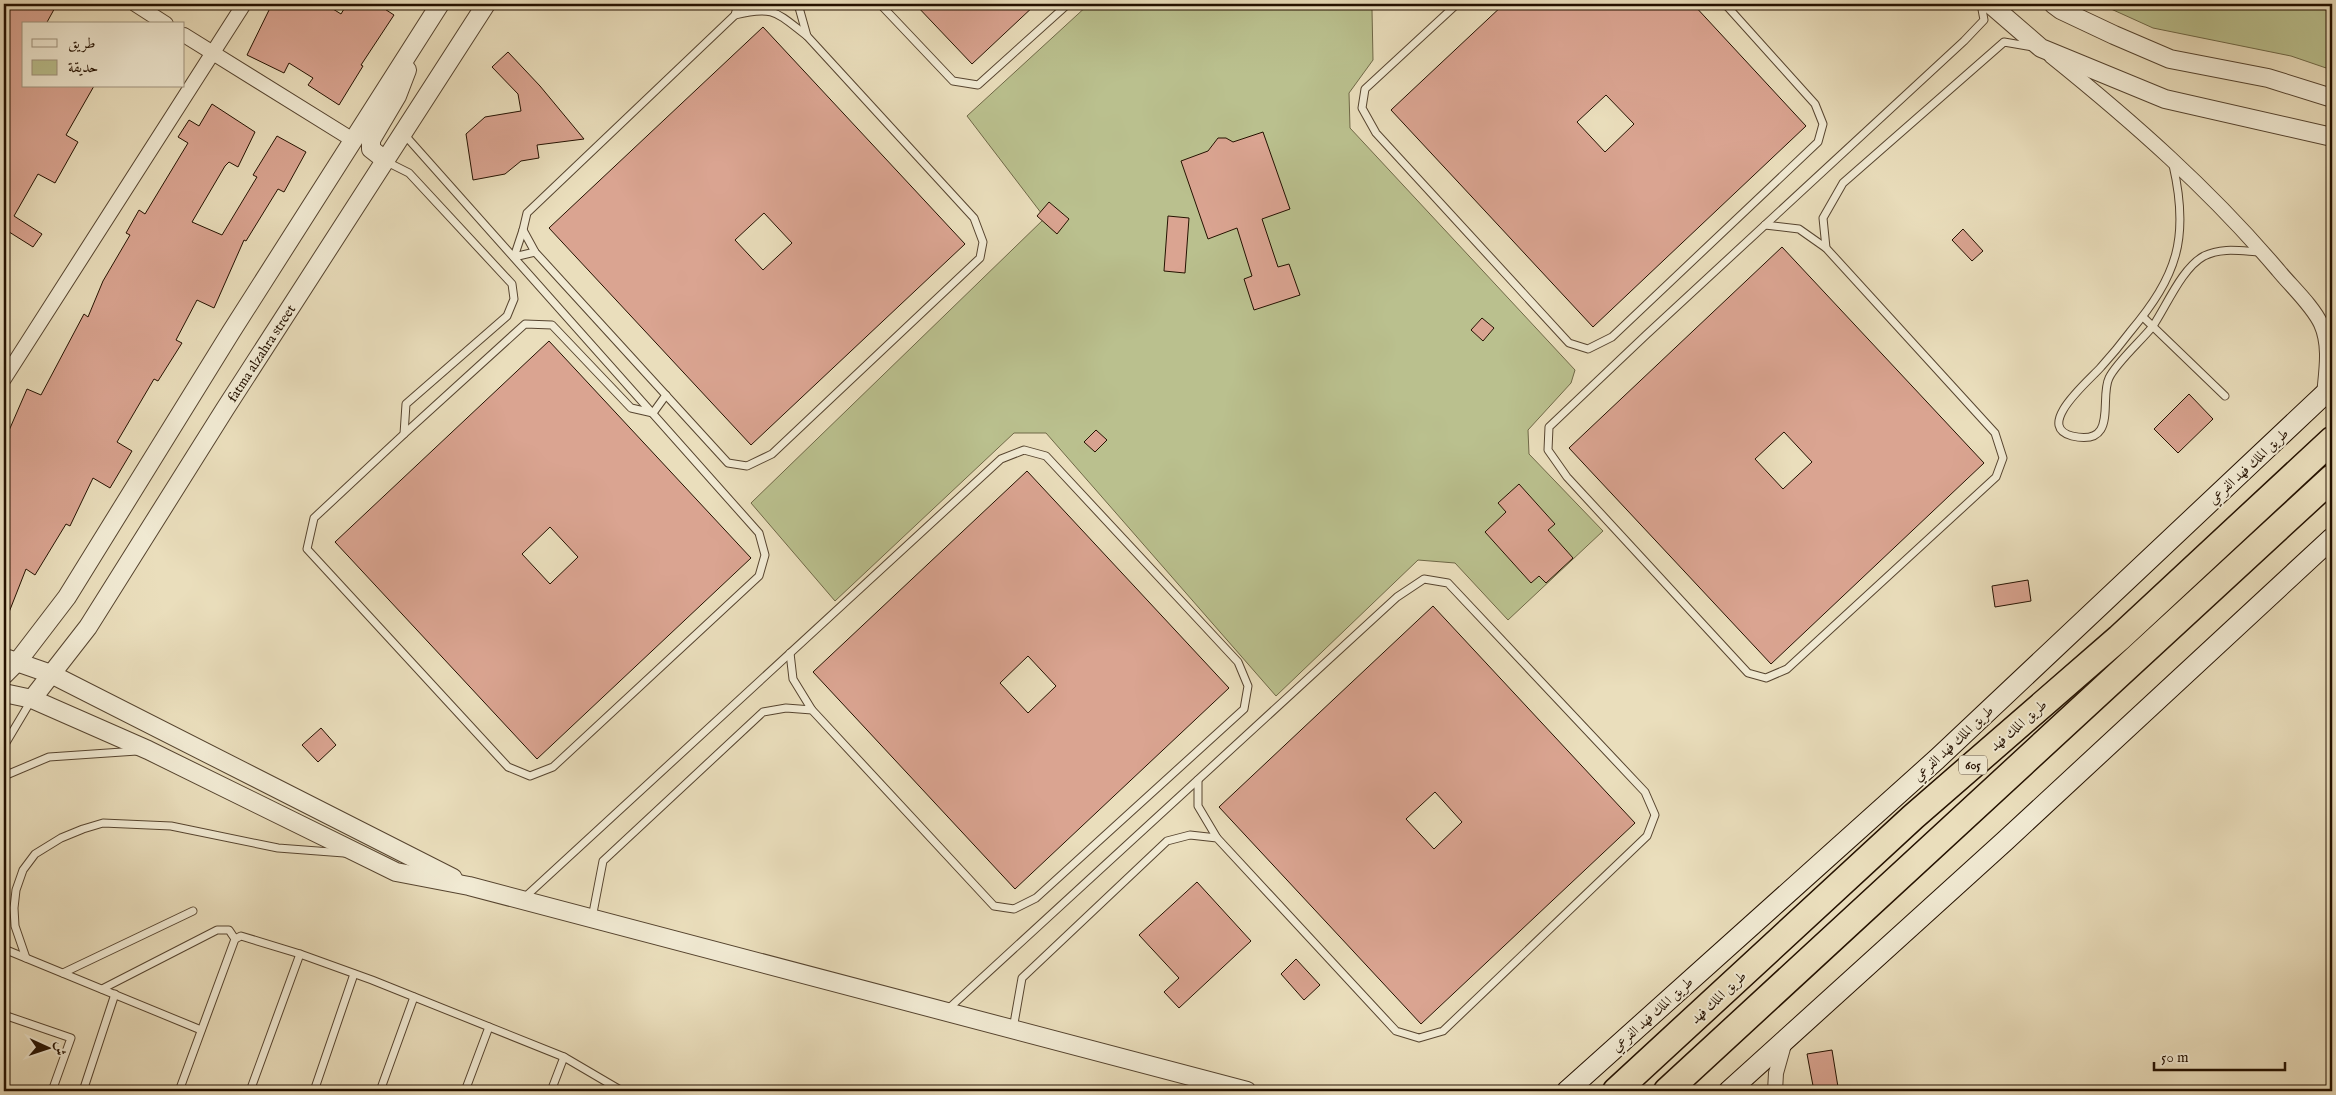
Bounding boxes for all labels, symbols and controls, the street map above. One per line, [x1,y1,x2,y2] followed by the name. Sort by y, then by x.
[22,22,185,88] legend
[68,34,95,53] text: طريق
[68,58,98,77] text: حديقة
[224,301,300,406] street label: fatma alzahra street
[2205,425,2294,510] street label: طريق الملك فهد الفرعي
[1986,696,2051,756] street label: طريق الملك فهد
[1910,702,1999,787] street label: طريق الملك فهد الفرعي
[1959,756,1987,774] road number: 605
[1687,967,1750,1028] street label: طريق الملك فهد
[1608,973,1699,1058] street label: طريق الملك فهد الفرعي
[22,1022,72,1072] north arrow
[2154,1040,2285,1072] scale bar
[51,1041,69,1056] text: ش
[2161,1048,2189,1067] text: 50 m

